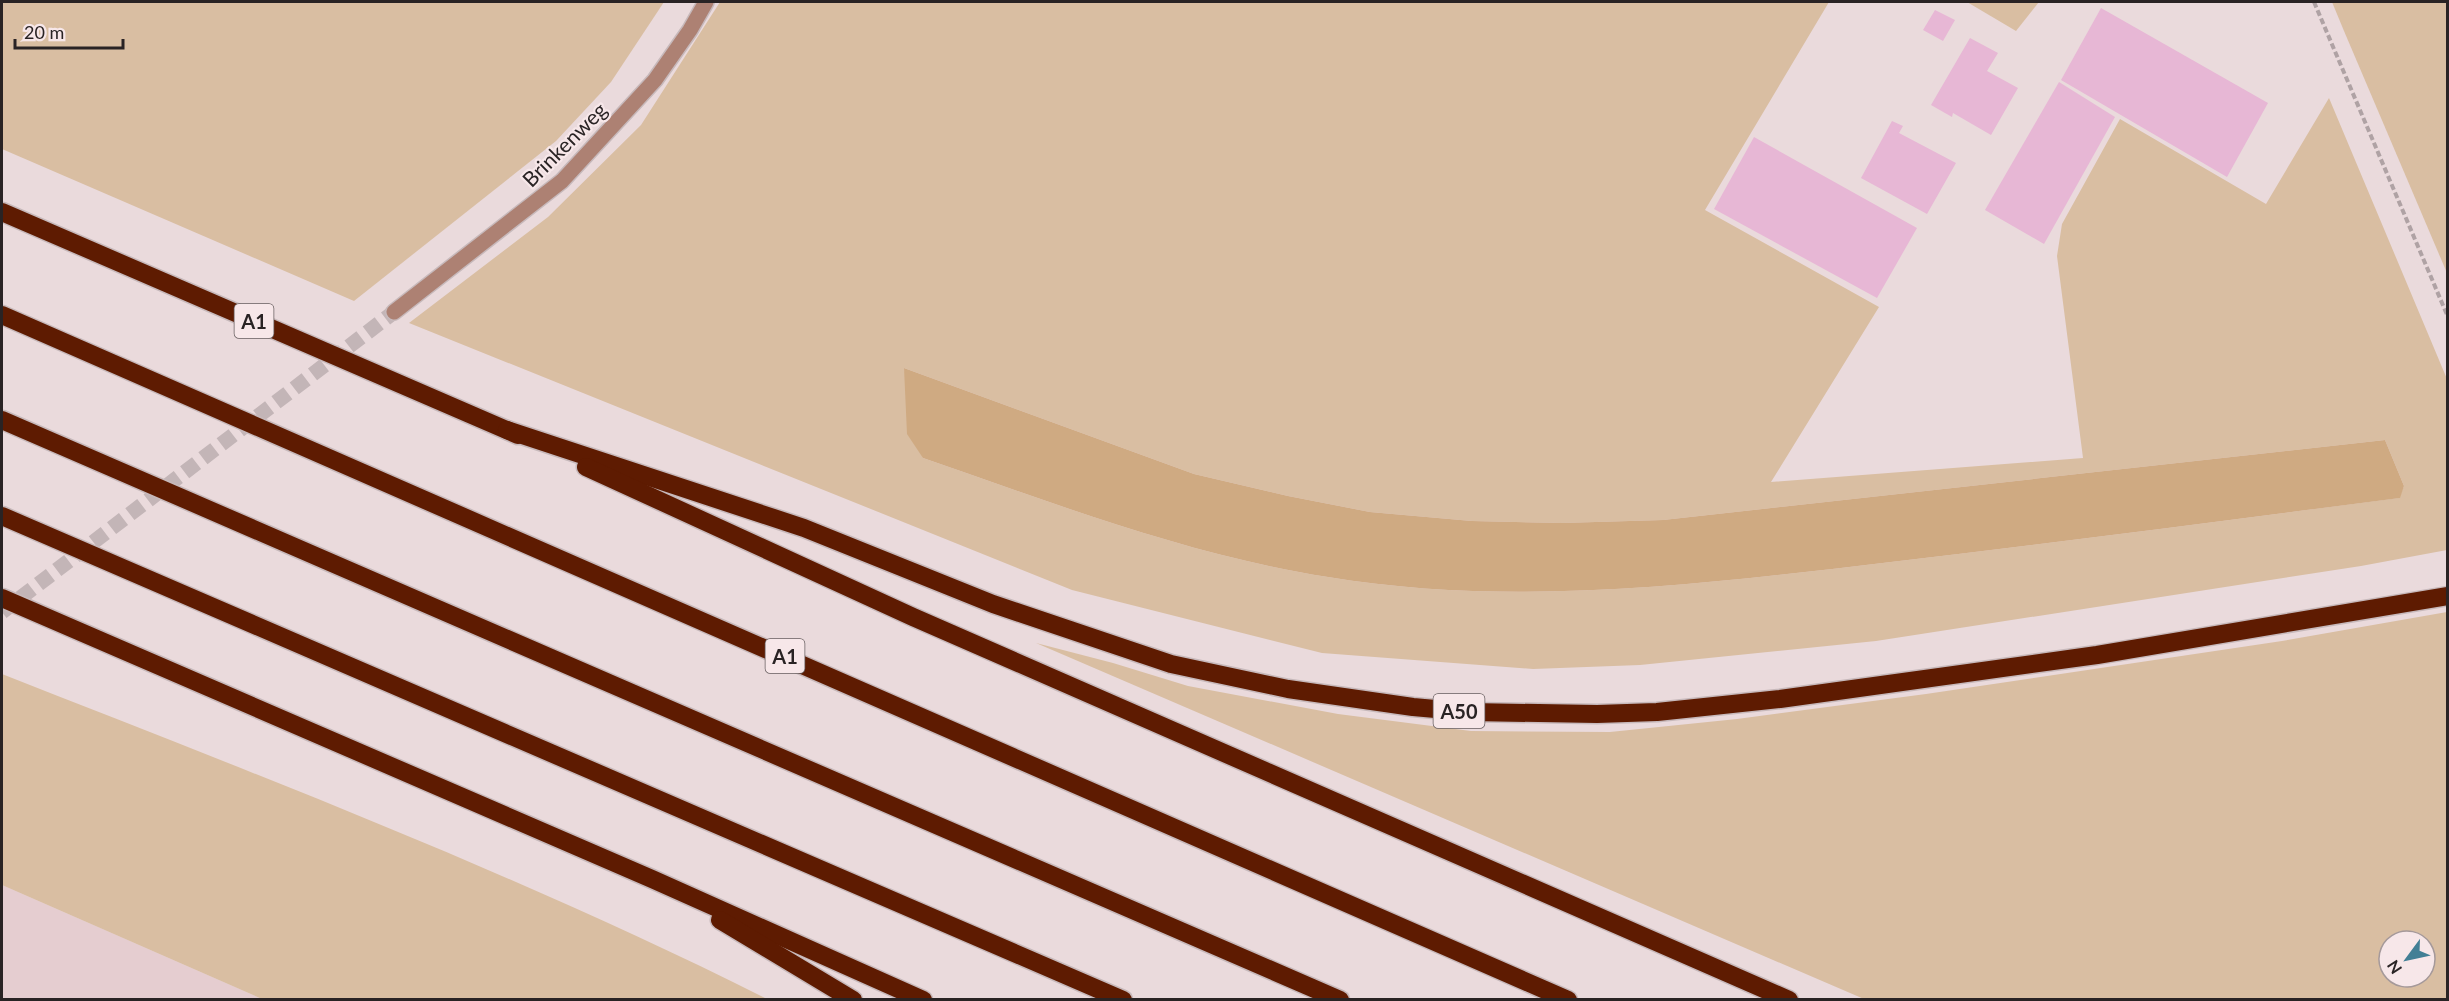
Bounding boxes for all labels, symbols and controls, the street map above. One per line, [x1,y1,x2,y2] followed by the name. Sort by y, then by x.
[15,12,123,50] scale bar
[24,21,64,43] text: 20 m
[517,97,611,191] street label: Brinkenweg
[234,304,274,338] road number: A1
[766,639,804,673] road number: A1
[1434,694,1484,728] road number: A50
[2377,929,2437,989] north arrow
[2383,957,2405,978] text: N

